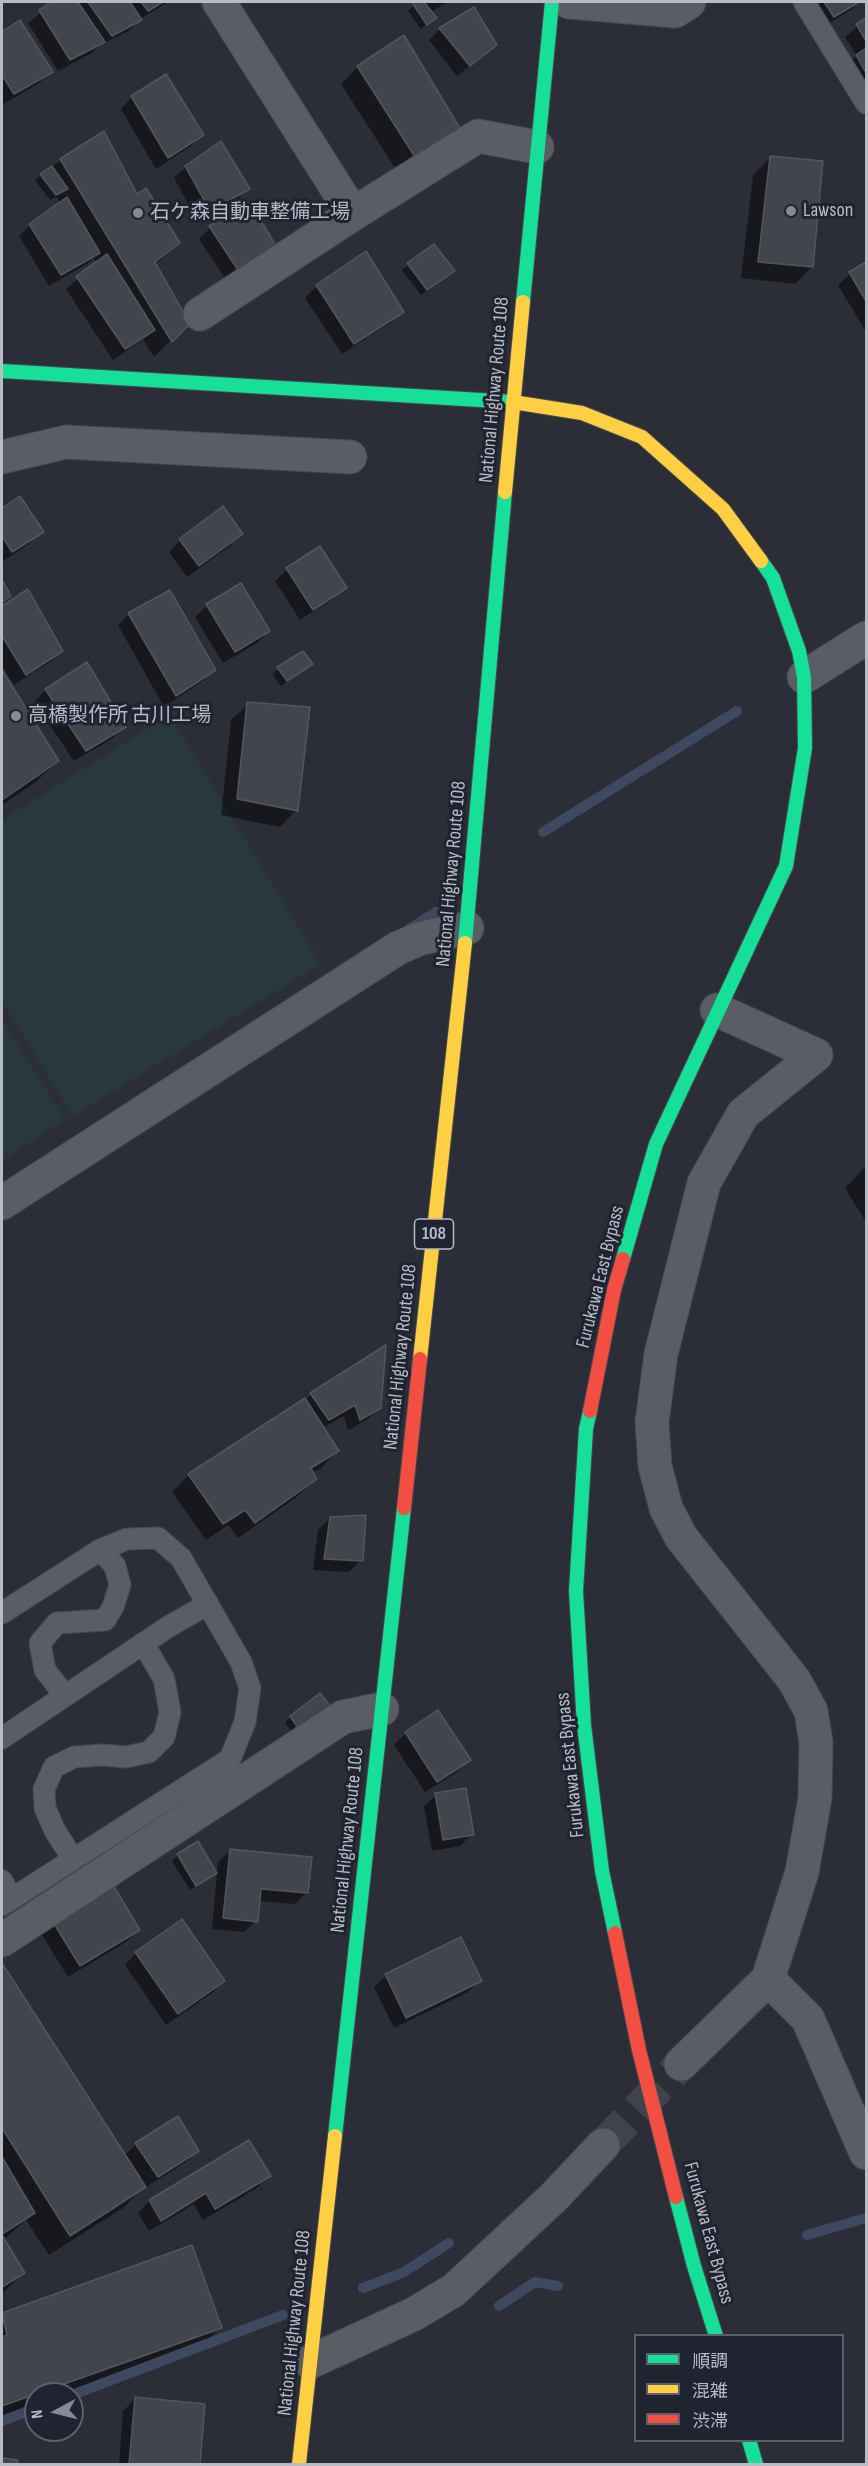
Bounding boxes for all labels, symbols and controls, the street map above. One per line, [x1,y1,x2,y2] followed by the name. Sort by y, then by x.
[803,199,853,223] place label: Lawson
[150,201,350,225] place label: 石ケ森自動車整備工場
[784,204,798,218] marker: Lawson
[131,206,145,220] marker: 石ケ森自動車整備工場
[475,296,515,484] street label: National Highway Route 108
[28,704,211,728] place label: 高橋製作所 古川工場
[9,709,23,723] marker: 高橋製作所 古川工場
[432,780,472,968] street label: National Highway Route 108
[572,1203,630,1351] street label: Furukawa East Bypass
[414,1219,454,1249] road number: 108
[379,1263,423,1451] street label: National Highway Route 108
[551,1691,591,1839] street label: Furukawa East Bypass
[326,1746,370,1934] street label: National Highway Route 108
[678,2159,738,2307] street label: Furukawa East Bypass
[273,2229,317,2417] street label: National Highway Route 108
[634,2334,844,2442] legend
[692,2351,728,2372] text: 順調
[692,2381,728,2402] text: 混雑
[24,2382,84,2442] north arrow
[28,2409,48,2419] text: N
[692,2411,728,2432] text: 渋滞

